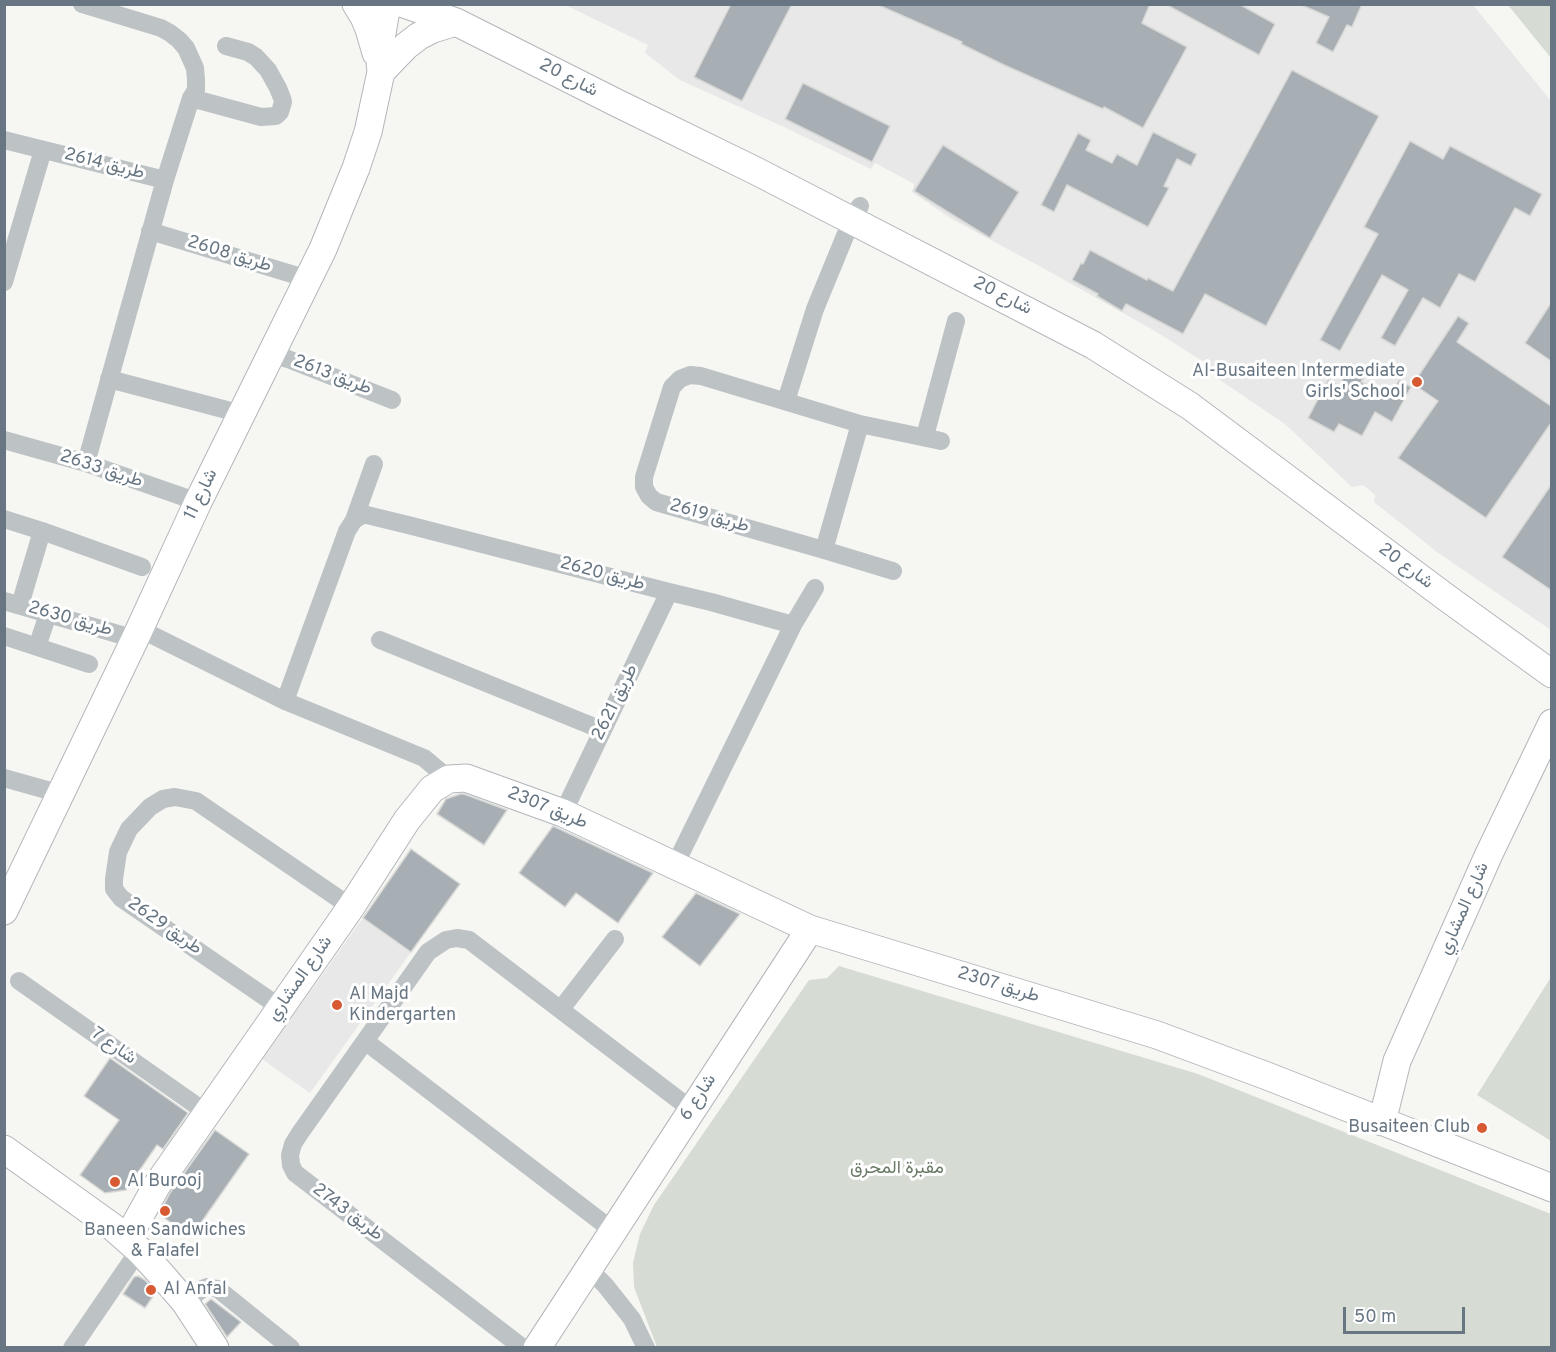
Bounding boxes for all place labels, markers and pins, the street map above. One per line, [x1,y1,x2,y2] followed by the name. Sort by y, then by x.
[1192,361,1405,404] place label: Al-Busaiteen Intermediate Girls' School
[1410,375,1424,389] marker: Al-Busaiteen Intermediate Girls' School
[349,984,456,1026] place label: Al Majd Kindergarten
[330,998,344,1012] marker: Al Majd Kindergarten
[1348,1117,1470,1139] place label: Busaiteen Club
[1475,1121,1489,1135] marker: Busaiteen Club
[127,1171,202,1193] place label: Al Burooj
[108,1175,122,1189] marker: Al Burooj
[158,1204,172,1218] marker: Baneen Sandwiches & Falafel
[84,1220,246,1262] place label: Baneen Sandwiches & Falafel
[163,1279,227,1301] place label: Al Anfal
[144,1283,158,1297] marker: Al Anfal

